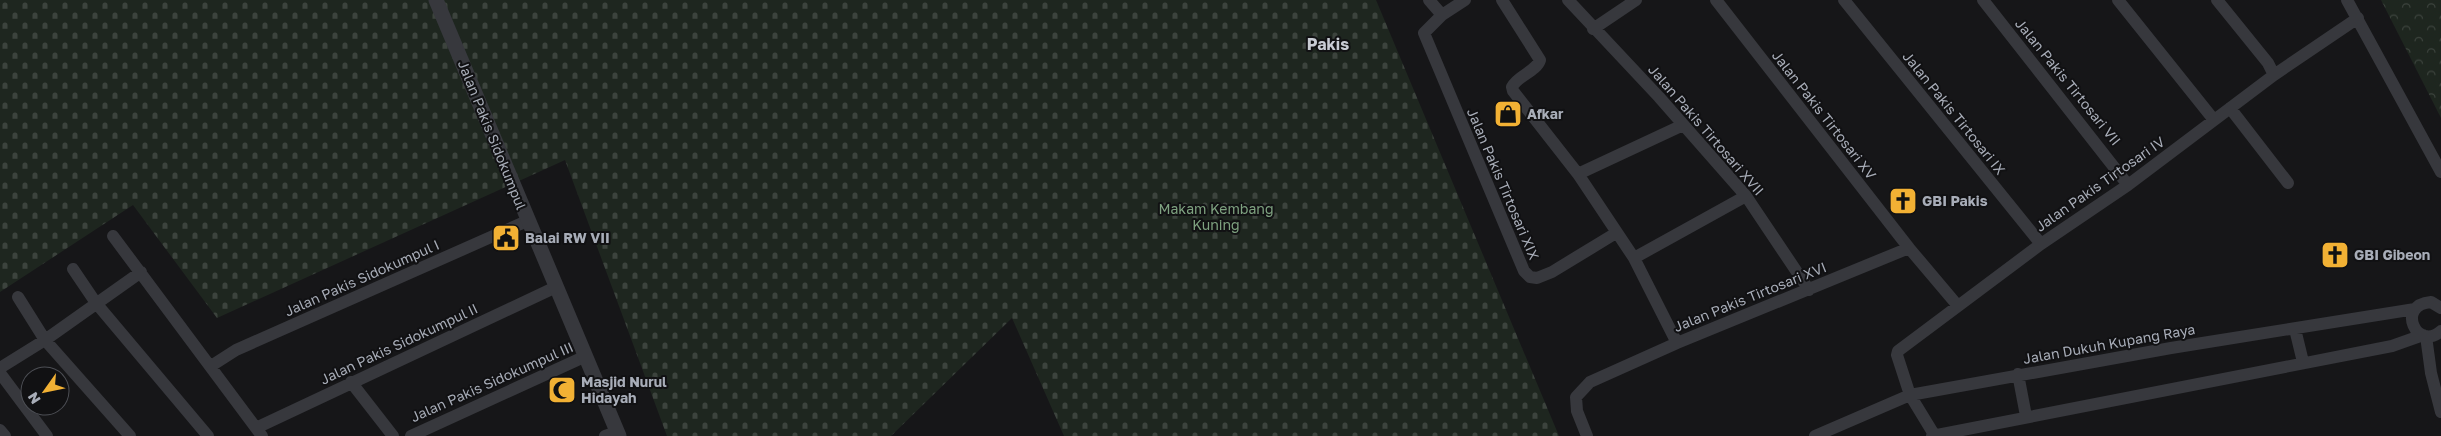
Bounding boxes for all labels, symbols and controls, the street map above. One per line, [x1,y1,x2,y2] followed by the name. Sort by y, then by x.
[2012,15,2125,148] street label: Jalan Pakis Tirtosari VII
[1307,34,1349,54] district label: Pakis
[1769,47,1880,183] street label: Jalan Pakis Tirtosari XV
[1899,48,2009,178] street label: Jalan Pakis Tirtosari IX
[455,58,530,212] street label: Jalan Pakis Sidokumpul
[1645,61,1768,198] street label: Jalan Pakis Tirtosari XVII
[1493,99,1523,129] shop icon: Afkar
[1527,105,1564,122] place label: Afkar
[1464,106,1543,262] street label: Jalan Pakis Tirtosari XIX
[2032,132,2168,235] street label: Jalan Pakis Tirtosari IV
[1888,186,1918,216] church icon: GBI Pakis
[1922,192,1988,209] place label: GBI Pakis
[1158,200,1274,233] park label: Makam Kembang Kuning
[491,223,521,253] public building icon: Balai RW VII
[525,229,610,246] place label: Balai RW VII
[282,236,442,319] street label: Jalan Pakis Sidokumpul I
[2320,240,2350,270] church icon: GBI Gibeon
[2354,246,2430,263] place label: GBI Gibeon
[1671,258,1829,335] street label: Jalan Pakis Tirtosari XVI
[317,299,480,388] street label: Jalan Pakis Sidokumpul II
[2022,320,2196,367] street label: Jalan Dukuh Kupang Raya
[408,338,576,425] street label: Jalan Pakis Sidokumpul III
[20,366,70,416] north arrow
[581,373,667,406] place label: Masjid Nurul Hidayah
[547,375,577,405] mosque icon: Masjid Nurul Hidayah
[24,389,44,407] text: N

